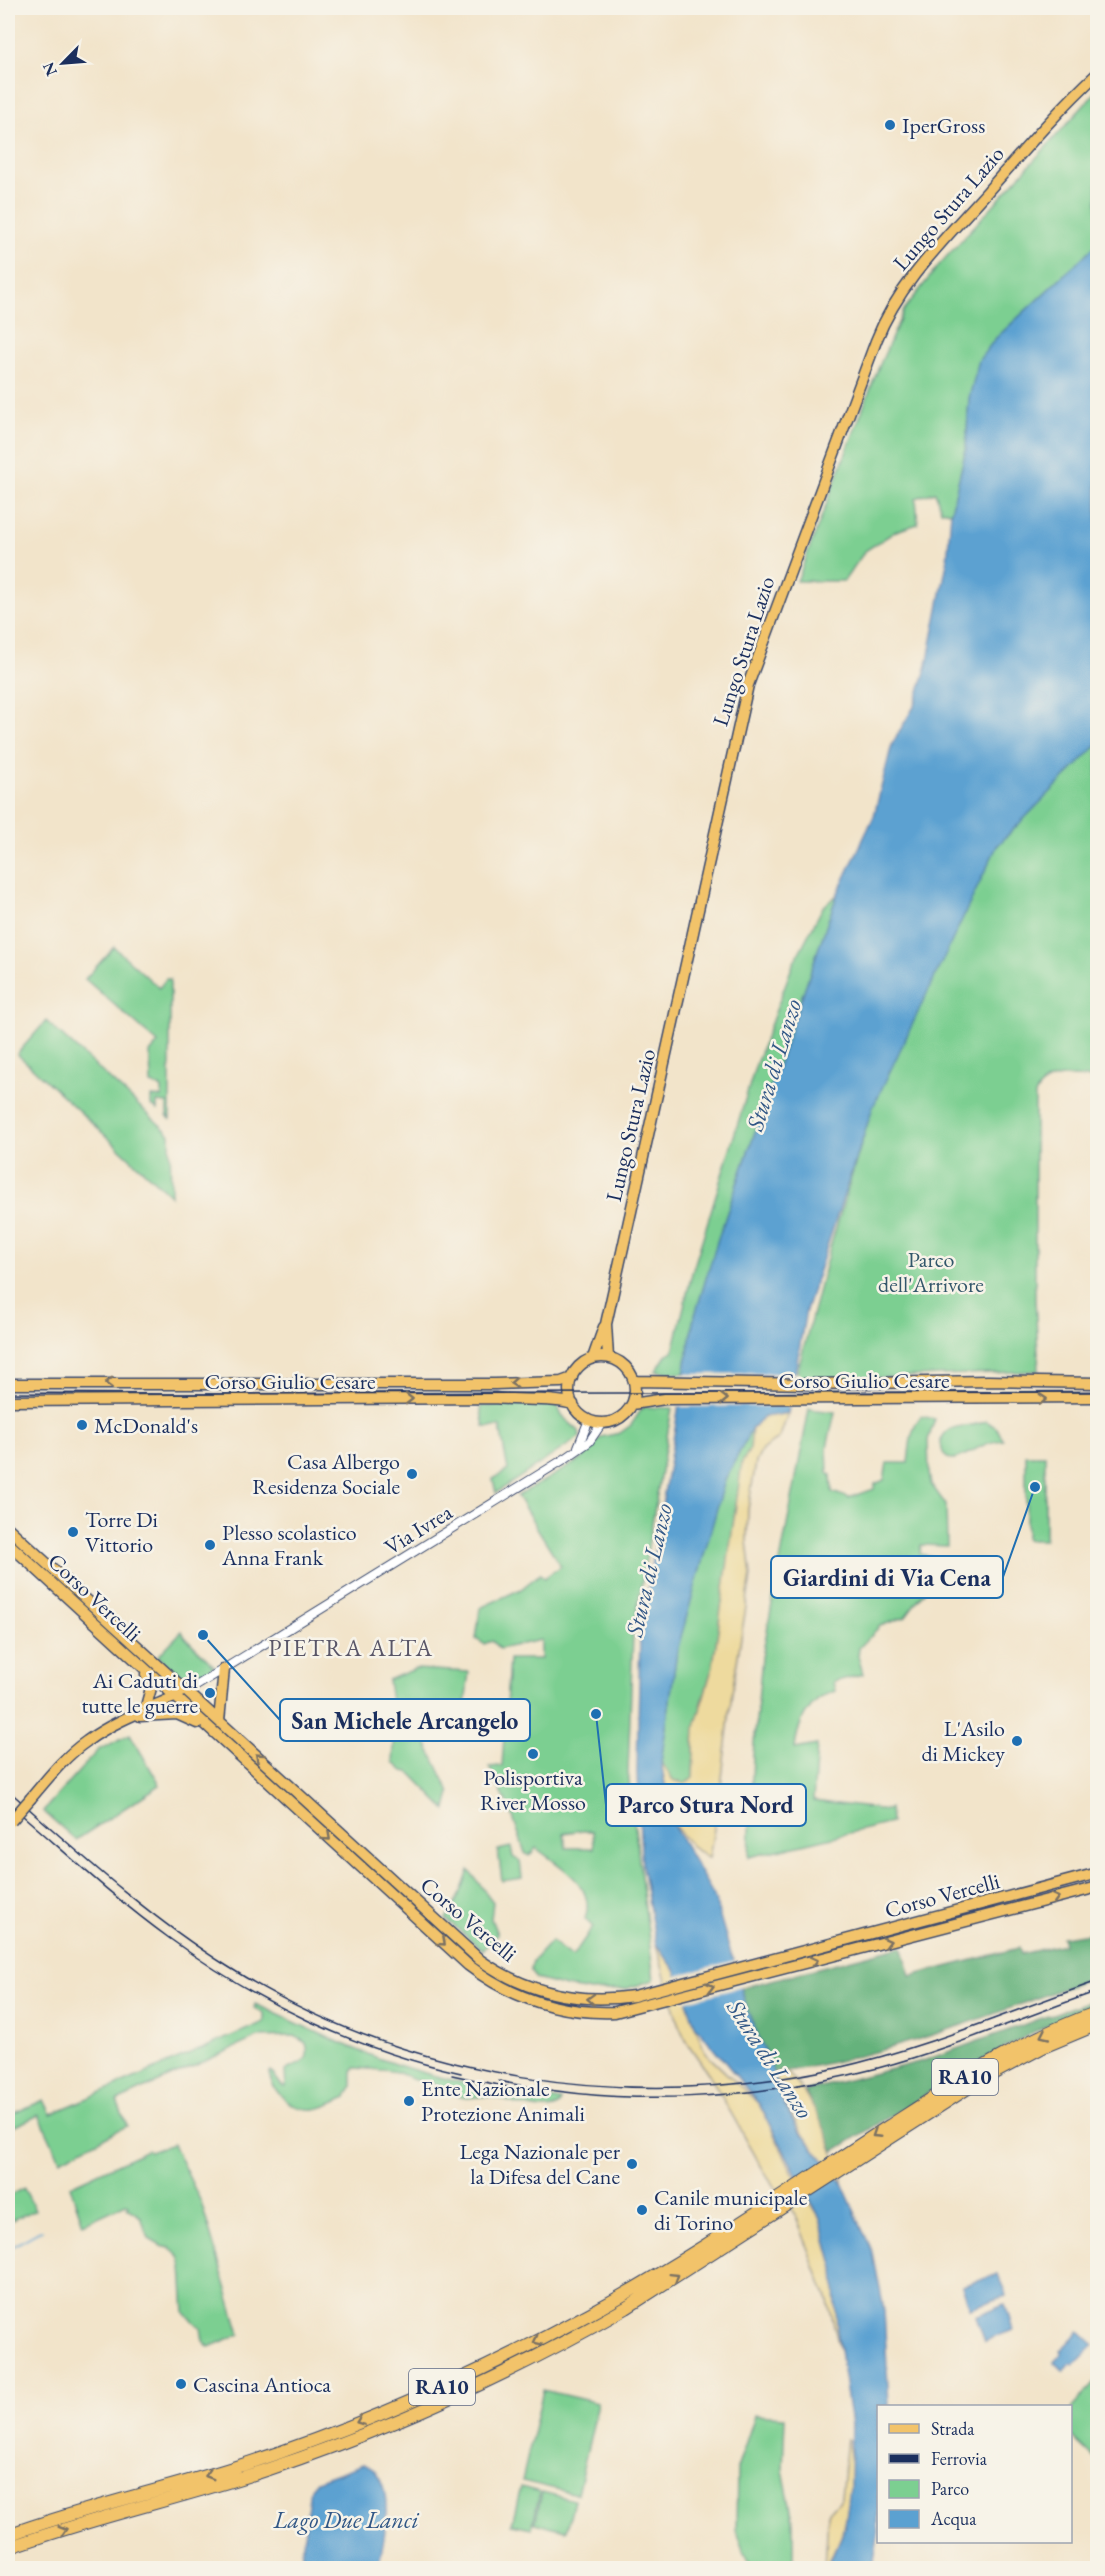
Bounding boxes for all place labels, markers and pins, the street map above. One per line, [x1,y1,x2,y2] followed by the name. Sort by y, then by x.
[902,111,985,140] place label: IperGross
[883,118,897,132] marker: IperGross
[94,1411,198,1440] place label: McDonald's
[75,1418,89,1432] marker: McDonald's
[252,1447,400,1501] place label: Casa Albergo Residenza Sociale
[405,1467,419,1481] marker: Casa Albergo Residenza Sociale
[85,1505,158,1559] place label: Torre Di Vittorio
[221,1518,357,1572] place label: Plesso scolastico Anna Frank
[66,1525,80,1539] marker: Torre Di Vittorio
[203,1538,217,1552] marker: Plesso scolastico Anna Frank
[771,1556,1003,1598] callout: Giardini di Via Cena
[81,1666,198,1720] place label: Ai Caduti di tutte le guerre
[203,1686,217,1700] marker: Ai Caduti di tutte le guerre
[280,1699,530,1741] callout: San Michele Arcangelo
[921,1714,1005,1768] place label: L'Asilo di Mickey
[1010,1734,1024,1748] marker: L'Asilo di Mickey
[526,1747,540,1761] marker: Polisportiva River Mosso
[480,1763,586,1817] place label: Polisportiva River Mosso
[606,1784,806,1826] callout: Parco Stura Nord
[421,2074,585,2128] place label: Ente Nazionale Protezione Animali
[402,2094,416,2108] marker: Ente Nazionale Protezione Animali
[459,2137,621,2191] place label: Lega Nazionale per la Difesa del Cane
[625,2157,639,2171] marker: Lega Nazionale per la Difesa del Cane
[654,2183,808,2237] place label: Canile municipale di Torino
[635,2203,649,2217] marker: Canile municipale di Torino
[193,2370,331,2399] place label: Cascina Antioca
[174,2377,188,2391] marker: Cascina Antioca

